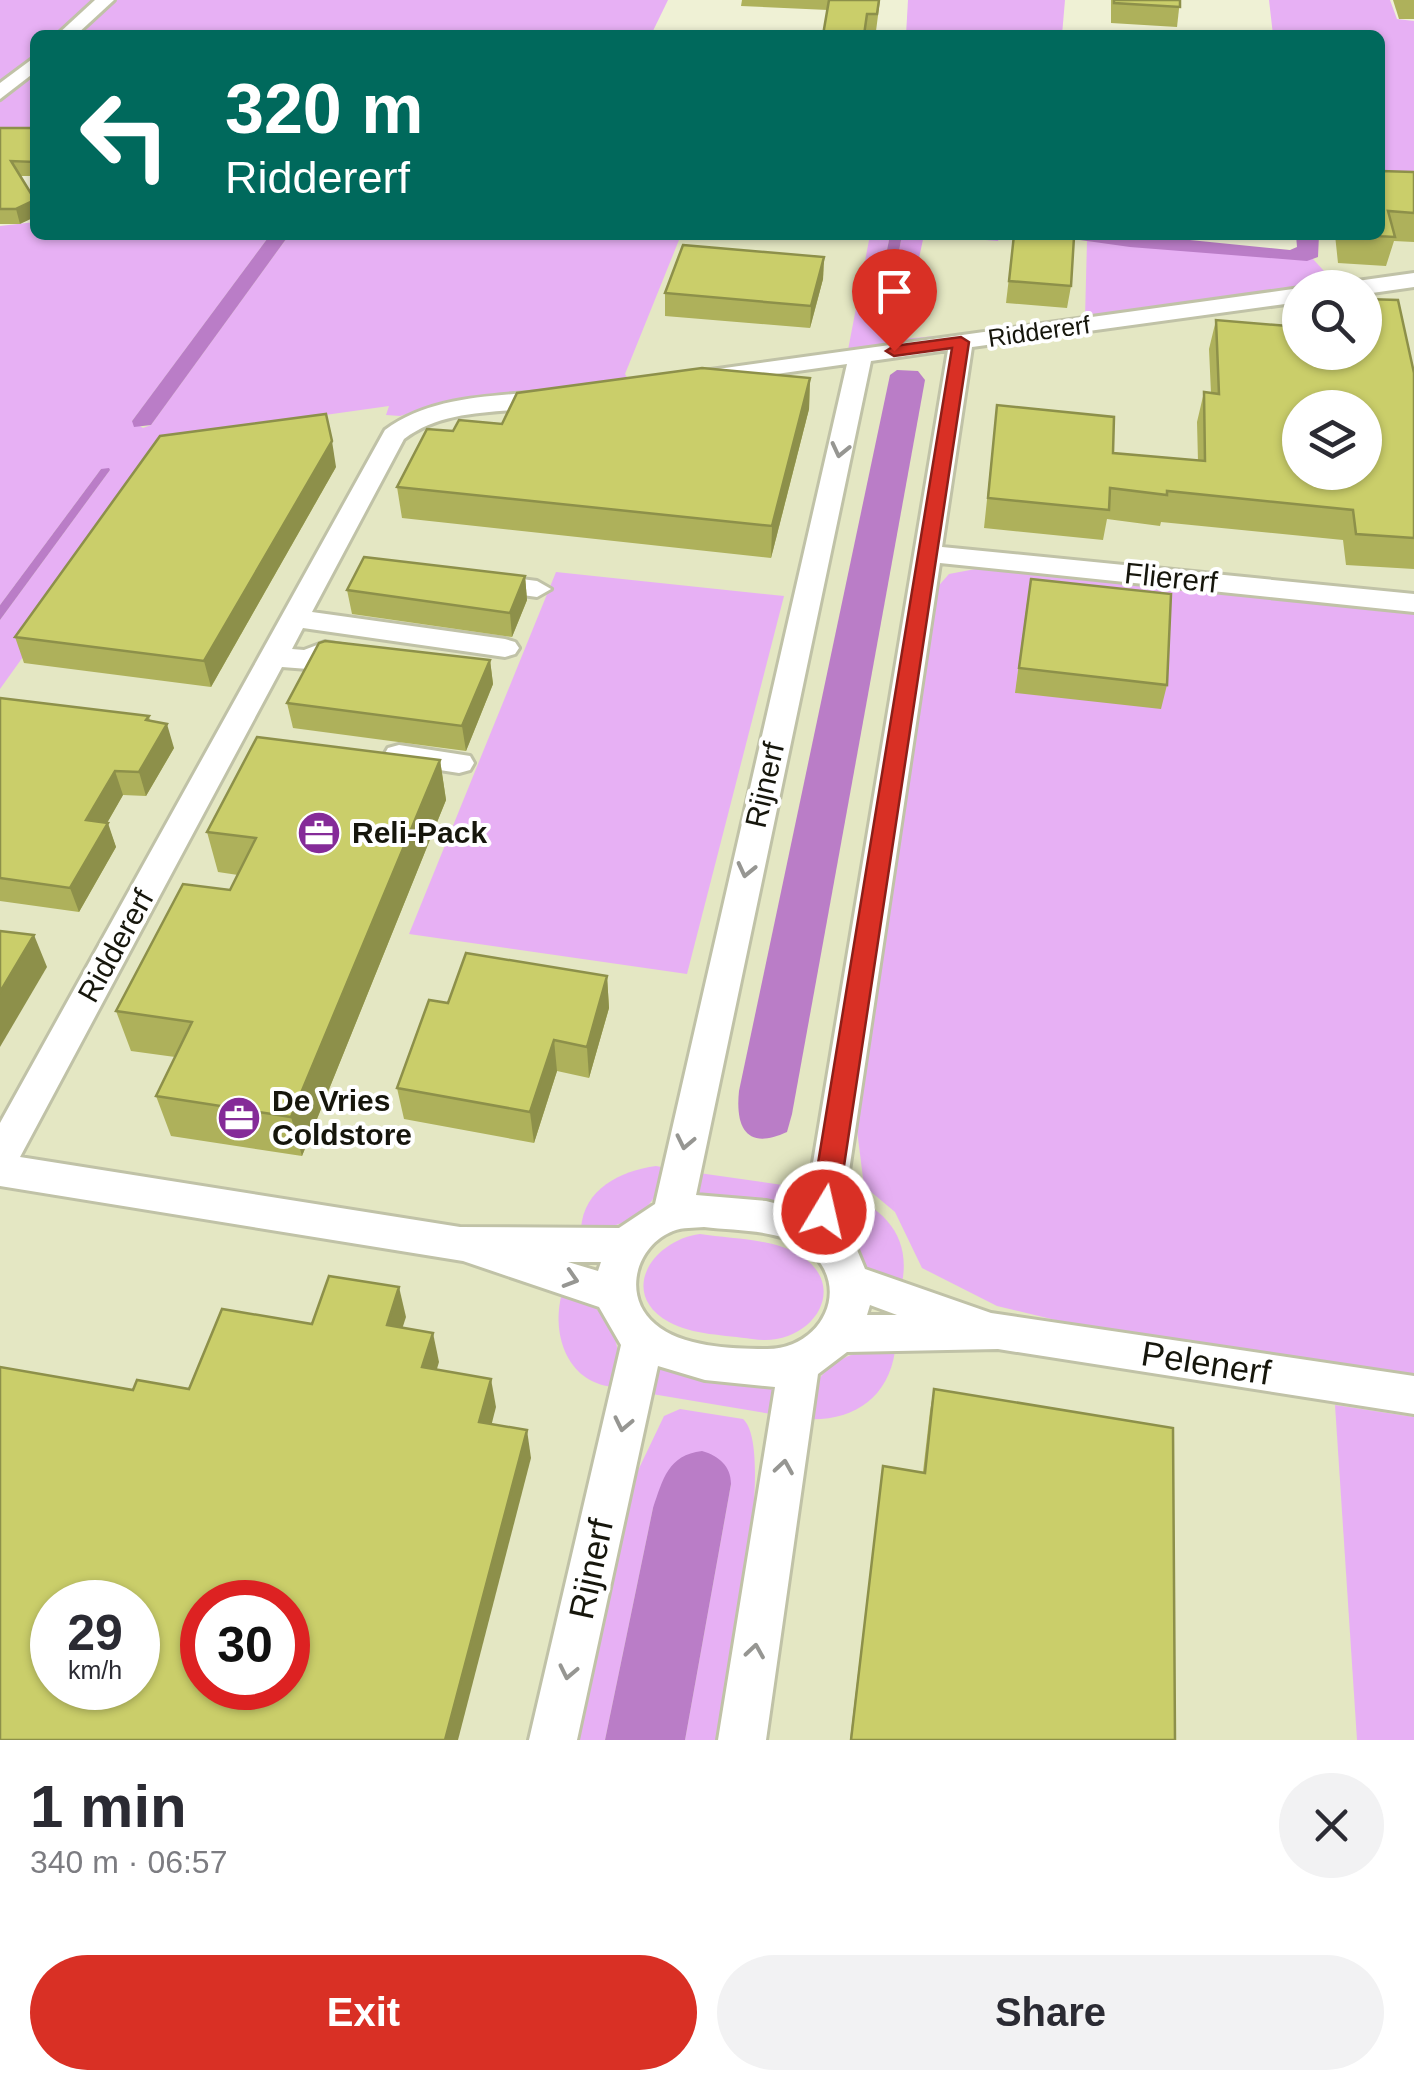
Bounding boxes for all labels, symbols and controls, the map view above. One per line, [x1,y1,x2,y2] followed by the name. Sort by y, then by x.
[60,70,190,200] icon: left
[225,70,423,148] text: 320 m
[225,152,410,203] text: Riddererf
[852,249,937,352] pin
[867,264,922,319] icon: arrive
[1282,270,1382,490] map controls
[1282,270,1382,370] button: search
[986,310,1092,352] street label: Riddererf
[1282,390,1382,490] button: layers
[830,441,851,458] one-way arrow
[1123,556,1220,599] street label: Fliererf
[739,738,790,831] street label: Rijnerf
[296,810,342,856] office icon: Reli-Pack
[352,816,487,849] place label: Reli-Pack
[737,861,758,878] one-way arrow
[71,883,160,1008] street label: Riddererf
[272,1084,412,1151] place label: De Vries Coldstore
[216,1095,262,1141] office icon: De Vries Coldstore
[676,1133,697,1150] one-way arrow
[772,1160,876,1264] position arrow
[561,1268,578,1288] one-way arrow
[1139,1333,1274,1392] street label: Pelenerf
[613,1415,634,1432] one-way arrow
[772,1458,793,1475] one-way arrow
[561,1515,620,1622] street label: Rijnerf
[180,1580,310,1710] speed limit sign: 30
[67,1605,123,1661] text: 29
[744,1643,765,1660] one-way arrow
[68,1656,122,1684] text: km/h
[559,1663,580,1680] one-way arrow
[30,1773,187,1840] text: 1 min
[1279,1773,1384,1878] button: close
[30,1844,227,1880] text: 340 m · 06:57
[30,1955,697,2070] button: Exit
[717,1955,1384,2070] button: Share

